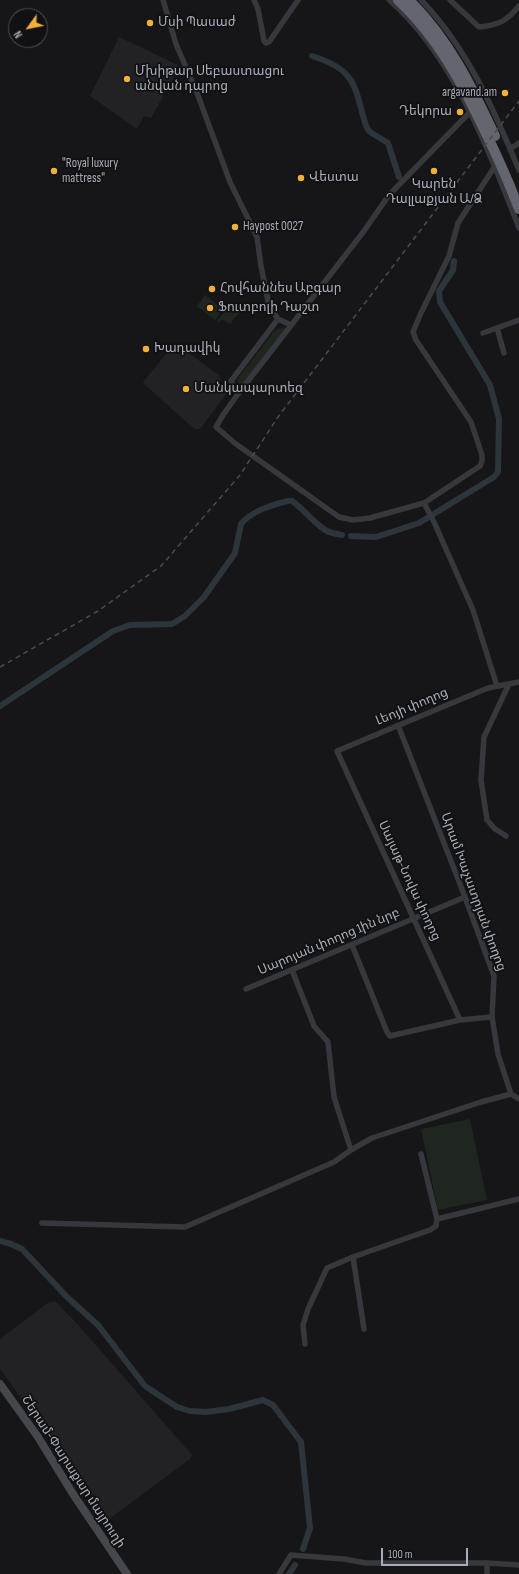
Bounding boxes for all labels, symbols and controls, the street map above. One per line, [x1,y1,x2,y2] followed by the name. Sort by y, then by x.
[8,8,48,48] north arrow
[158,15,236,31] place label: Մսի Պասաժ
[145,18,155,28] marker: Մսի Պասաժ
[11,28,25,40] text: N
[135,64,284,95] place label: Մխիթար Սեբաստացու անվան դպրոց
[122,74,132,84] marker: Մխիթար Սեբաստացու անվան դպրոց
[442,85,497,101] place label: argavand.am
[500,88,510,98] marker: argavand.am
[399,104,452,120] place label: Դեկորա
[455,107,465,117] marker: Դեկորա
[62,156,118,187] place label: "Royal luxury mattress"
[49,166,59,176] marker: "Royal luxury mattress"
[429,166,439,176] marker: Կարեն Դալլաքյան Ա/Ձ
[309,170,359,186] place label: Վեստա
[296,173,306,183] marker: Վեստա
[386,177,482,208] place label: Կարեն Դալլաքյան Ա/Ձ
[243,219,303,235] place label: Haypost 0027
[230,222,240,232] marker: Haypost 0027
[220,281,341,297] place label: Հովհաննես Աբգար
[207,284,217,294] marker: Հովհաննես Աբգար
[218,300,319,316] place label: Ֆուտբոլի Դաշտ
[205,303,215,313] marker: Ֆուտբոլի Դաշտ
[154,341,221,357] place label: Խադավիկ
[141,344,151,354] marker: Խադավիկ
[194,381,303,397] place label: Մանկապարտեզ
[181,384,191,394] marker: Մանկապարտեզ
[374,685,450,729] street label: Լեոյի փողոց
[437,811,509,973] street label: Արամ Խաչատրյան փողոց
[374,818,444,944] street label: Սայաթ-Նովա փողոց
[256,905,402,979] street label: Սարոյան փողոց 1ին նրբ
[18,1393,128,1551] street label: Շերամ-Փարաքար մայրուղի
[383,1540,470,1566] scale bar
[388,1547,413,1562] text: 100 m

